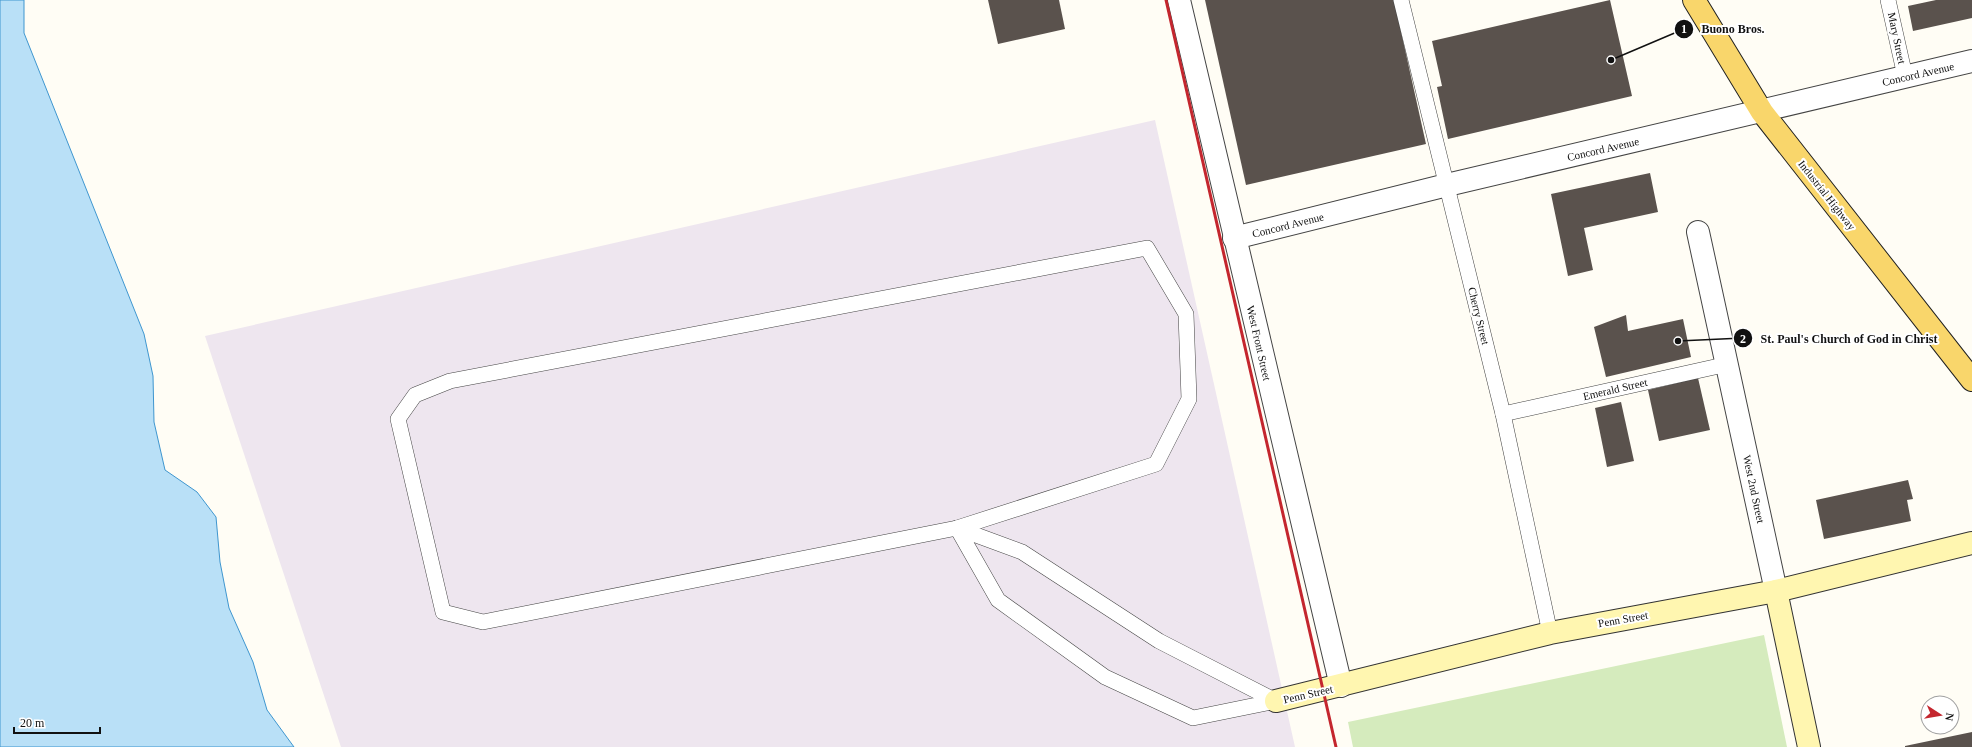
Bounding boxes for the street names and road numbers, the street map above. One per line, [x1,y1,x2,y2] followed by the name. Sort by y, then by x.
[1886,11,1908,65] street label: Mary Street
[1881,60,1955,88] street label: Concord Avenue
[1566,135,1640,163] street label: Concord Avenue
[1796,158,1858,233] street label: Industrial Highway
[1251,210,1325,240] street label: Concord Avenue
[1466,286,1492,346] street label: Cherry Street
[1245,304,1273,382] street label: West Front Street
[1582,376,1648,402] street label: Emerald Street
[1741,454,1767,524] street label: West 2nd Street
[1597,609,1649,629] street label: Penn Street
[1282,682,1334,706] street label: Penn Street

